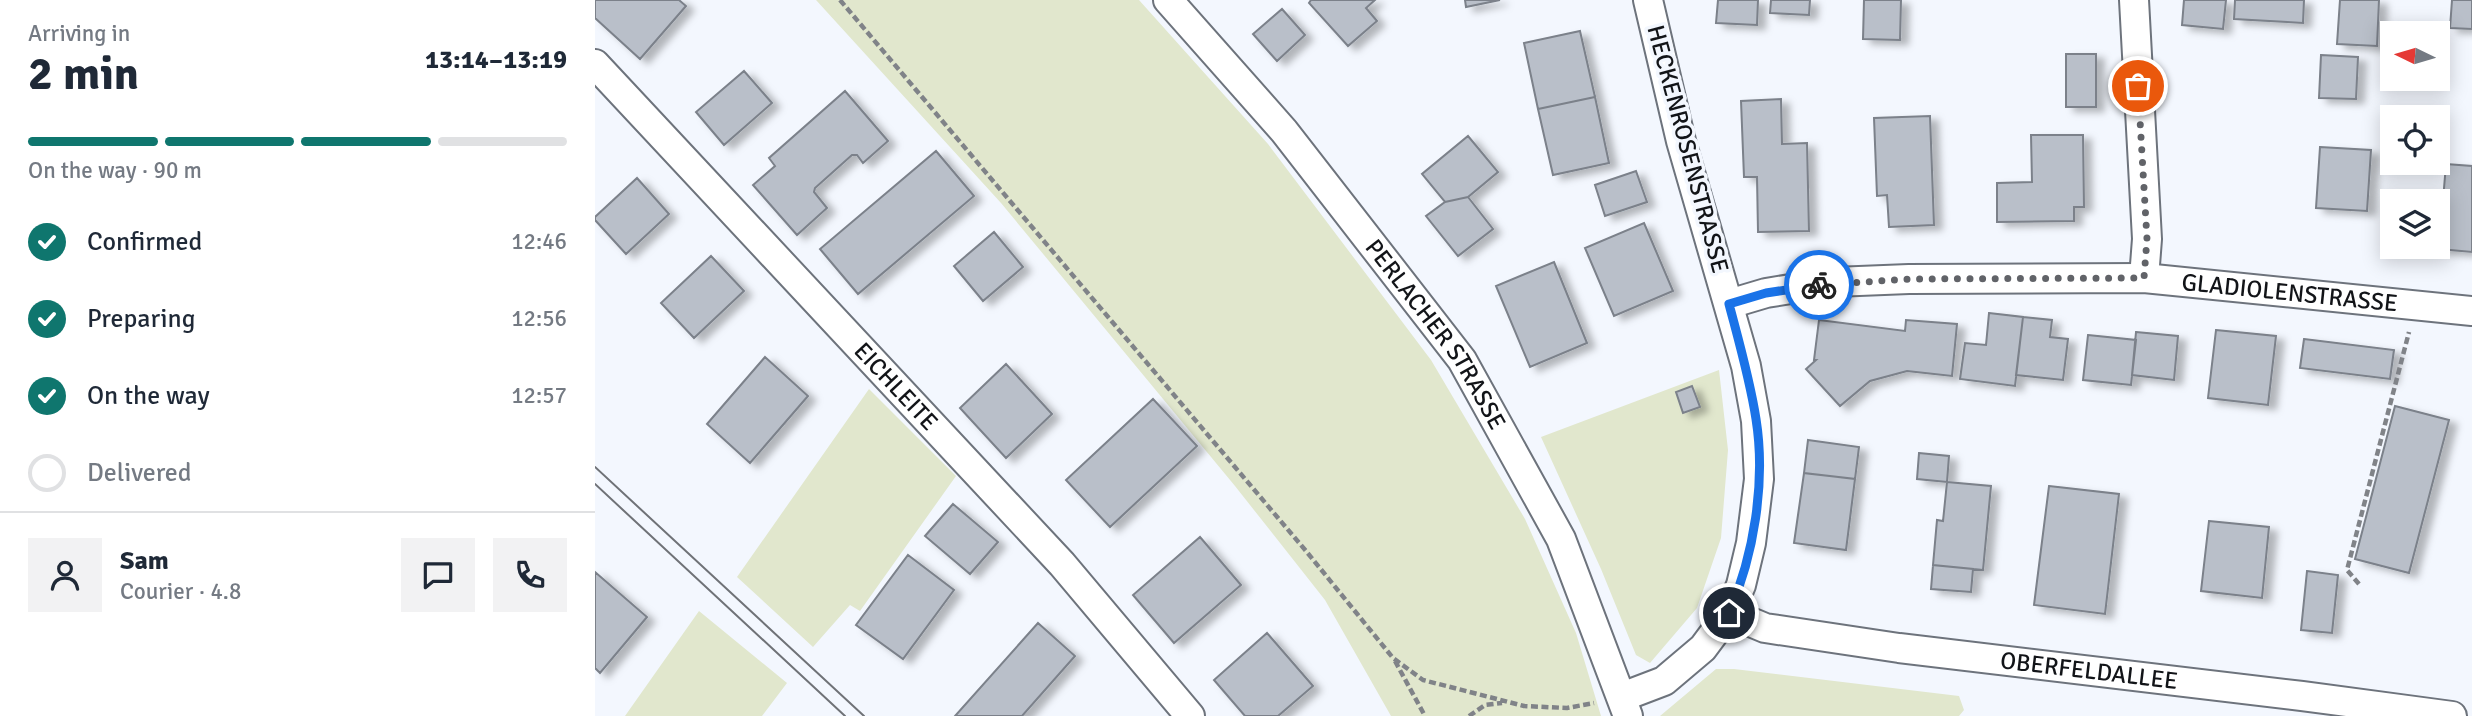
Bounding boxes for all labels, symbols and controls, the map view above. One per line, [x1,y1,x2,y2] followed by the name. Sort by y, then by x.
[28,19,130,48] text: Arriving in
[2380,21,2450,91] north arrow
[2380,21,2450,259] map controls
[1640,22,1736,276] street label: HECKENROSENSTRASSE
[425,44,567,76] text: 13:14–13:19
[28,46,139,102] text: 2 min
[2108,56,2168,116] pin
[2119,67,2157,105] icon: bag
[2380,105,2450,175] button: locate
[28,156,202,185] text: On the way · 90 m
[2380,189,2450,259] button: layers
[28,223,66,261] icon: check
[87,226,202,258] text: Confirmed
[511,227,567,256] text: 12:46
[1359,233,1512,435] street label: PERLACHER STRASSE
[1784,250,1854,320] courier
[1800,266,1838,304] icon: bike
[2180,267,2399,318] street label: GLADIOLENSTRASSE
[28,300,66,338] icon: check
[87,303,195,335] text: Preparing
[511,304,567,333] text: 12:56
[848,336,944,437] street label: EICHLEITE
[28,377,66,415] icon: check
[87,380,210,412] text: On the way
[511,381,567,410] text: 12:57
[87,457,192,489] text: Delivered
[28,538,102,612] button: person
[401,538,475,612] button: chat
[493,538,567,612] button: phone
[120,545,169,577] text: Sam
[120,577,241,606] text: Courier · 4.8
[1699,583,1759,643] pin
[1710,594,1748,632] icon: home
[1999,645,2180,696] street label: OBERFELDALLEE

